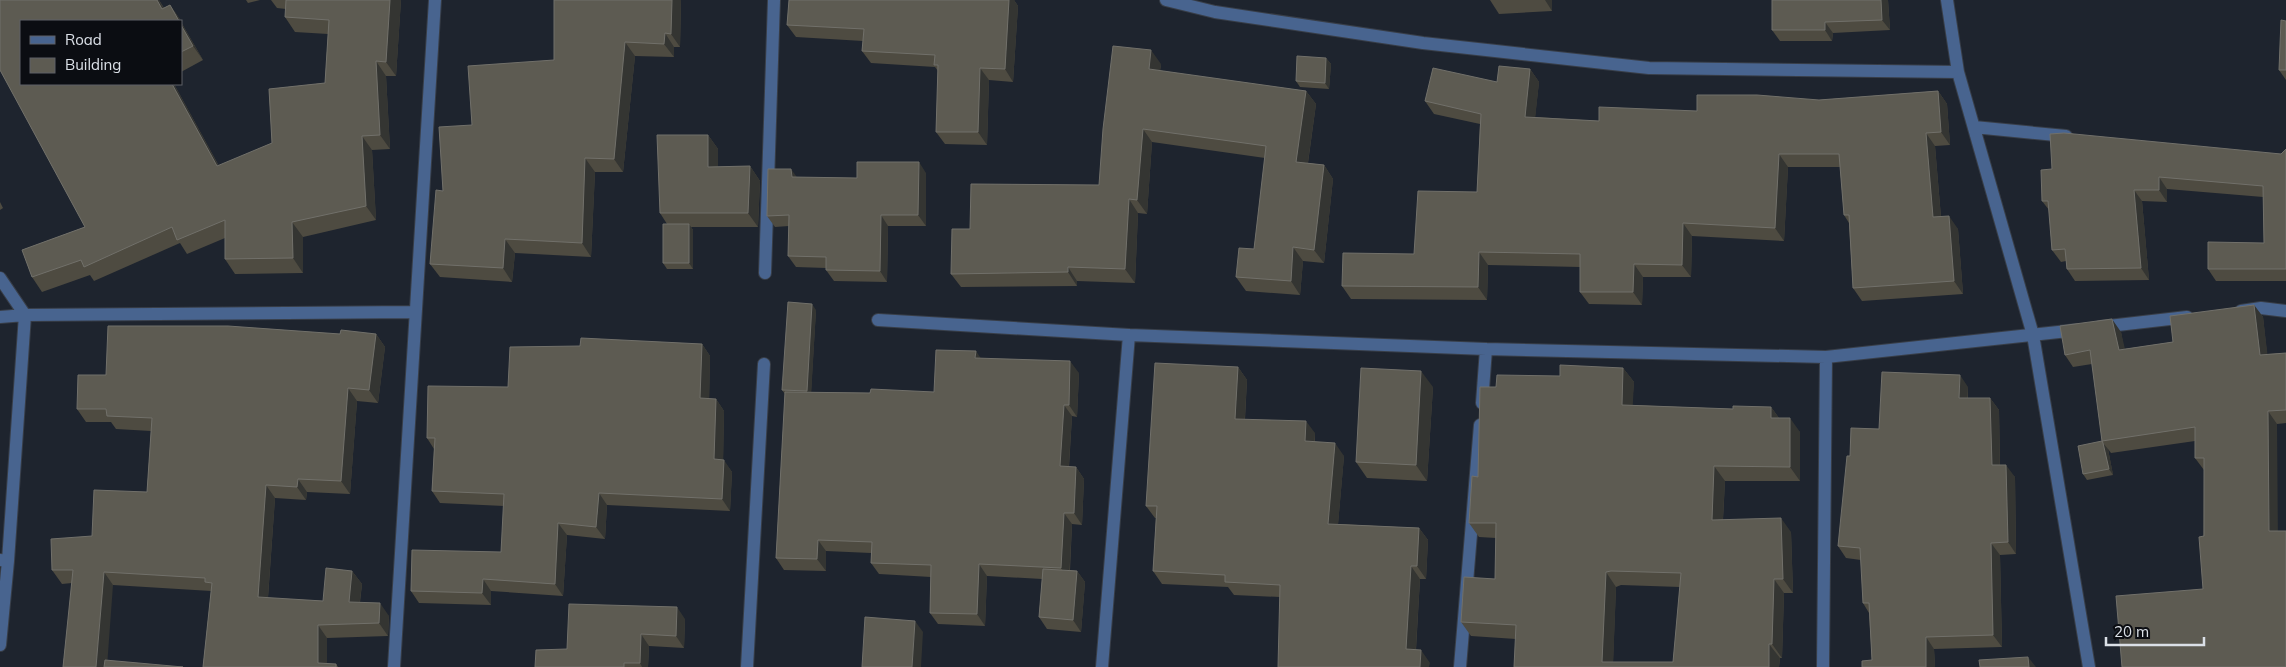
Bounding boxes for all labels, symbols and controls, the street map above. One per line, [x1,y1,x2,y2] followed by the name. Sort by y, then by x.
[20,20,182,85] legend
[65,30,102,49] text: Road
[65,55,121,74] text: Building
[2106,614,2204,646] scale bar
[2114,622,2149,641] text: 20 m

